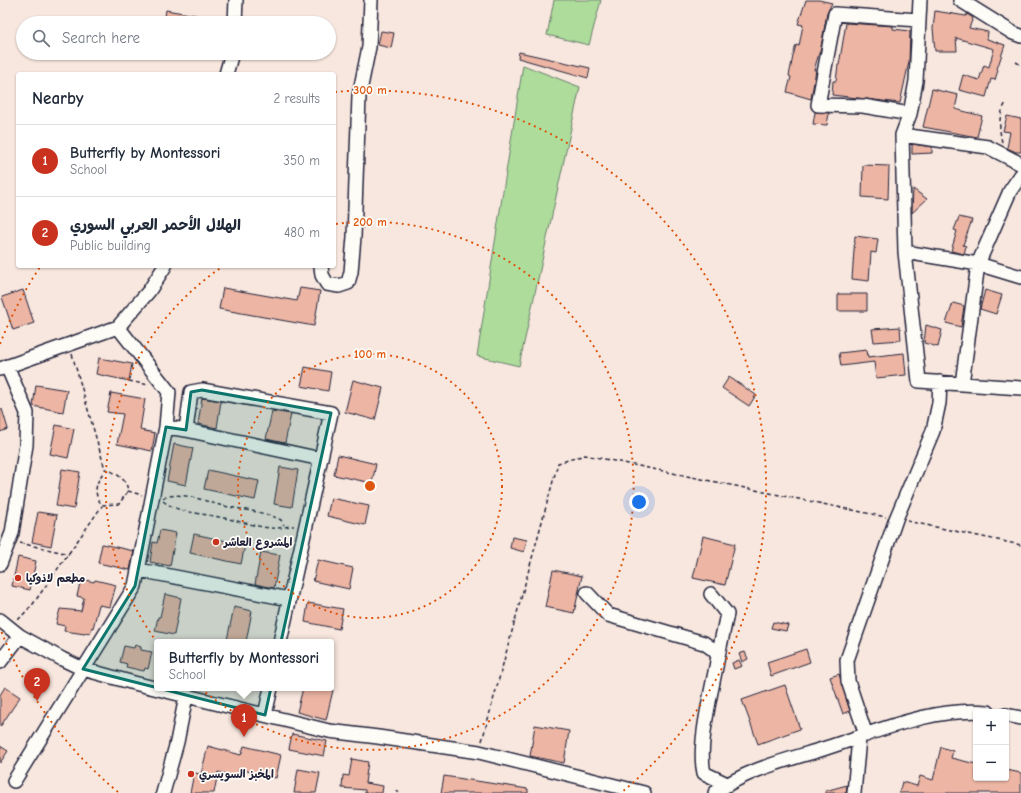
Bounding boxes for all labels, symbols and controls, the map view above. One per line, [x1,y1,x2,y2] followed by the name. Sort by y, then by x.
[16,16,336,60] search box
[30,27,52,49] icon: search
[62,29,140,47] text: Search here
[353,83,387,97] text: 300 m
[32,89,83,108] text: Nearby
[273,91,320,106] text: 2 results
[70,144,220,162] text: Butterfly by Montessori
[42,153,48,168] text: 1
[283,153,320,168] text: 350 m
[70,162,107,177] text: School
[353,215,387,229] text: 200 m
[70,216,241,234] text: الهلال الأحمر العربي السوري
[42,225,48,240] text: 2
[284,225,320,240] text: 480 m
[70,238,151,253] text: Public building
[354,347,386,361] text: 100 m
[363,479,377,493] centre of rings
[629,492,649,512] your location
[223,536,292,550] place label: المشروع العاشر
[211,537,221,547] marker: المشروع العاشر
[26,572,85,587] place label: مطعم لاذوكيا
[13,573,23,583] marker: مطعم لاذوكيا
[154,639,334,691] popup
[169,649,319,667] text: Butterfly by Montessori
[169,667,206,682] text: School
[24,668,50,701] pin: 2
[231,704,257,737] pin: 1
[973,709,1009,781] map controls
[973,709,1009,745] button: +
[973,745,1009,781] button: −
[199,768,274,783] place label: المخبز السويسري
[186,769,196,779] marker: المخبز السويسري

